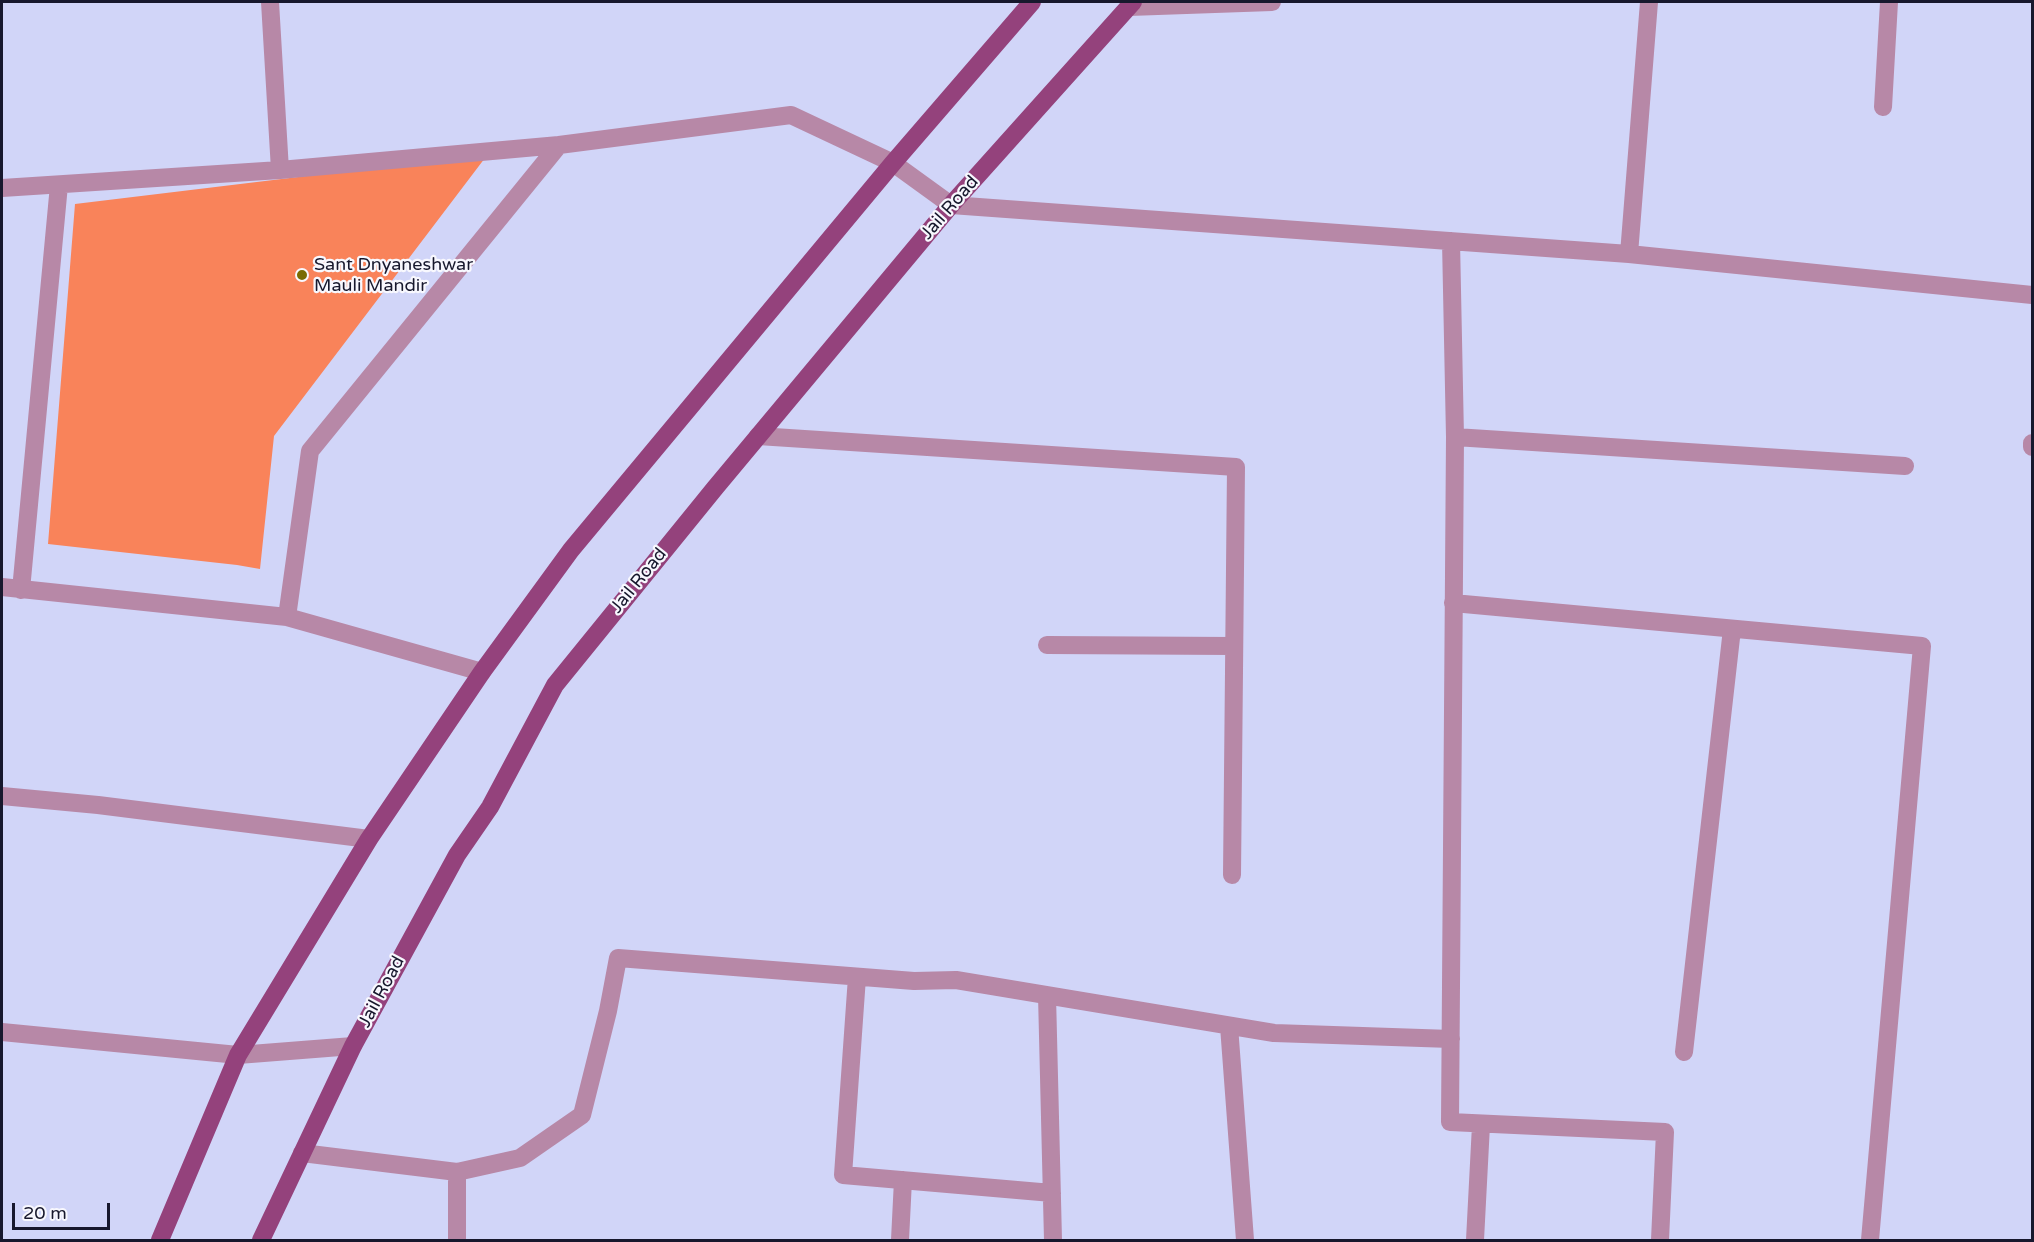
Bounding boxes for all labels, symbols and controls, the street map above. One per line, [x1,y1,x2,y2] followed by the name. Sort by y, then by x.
[916,172,984,244] street label: Jail Road
[314,254,473,296] place label: Sant Dnyaneshwar Mauli Mandir
[295,268,309,282] marker: Sant Dnyaneshwar Mauli Mandir
[606,544,672,618] street label: Jail Road
[354,953,410,1031] street label: Jail Road
[15,1191,112,1229] scale bar
[23,1202,67,1224] text: 20 m

